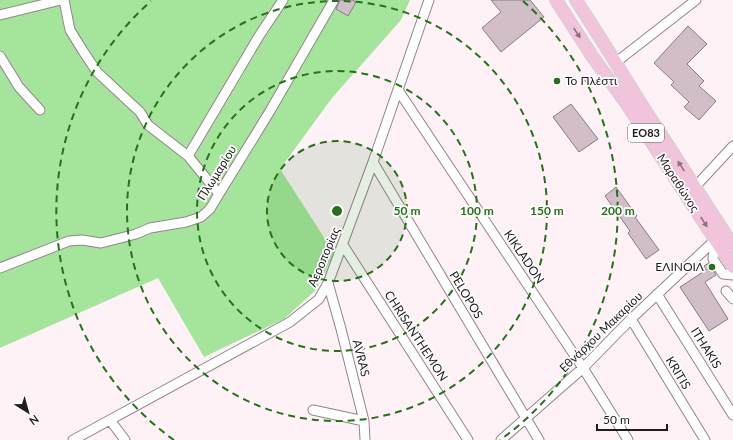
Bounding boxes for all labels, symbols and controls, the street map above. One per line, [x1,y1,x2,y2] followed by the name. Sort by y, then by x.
[574,27,581,39] one-way arrow
[565,73,618,88] place label: Το Πλέστι
[552,76,562,86] marker: Το Πλέστι
[628,124,664,142] road number: ΕΟ83
[194,142,239,203] street label: Πλωμαρίου
[654,151,703,215] street label: Μαραθώνος
[677,161,685,171] one-way arrow
[394,203,420,218] text: 50 m
[460,203,494,218] text: 100 m
[530,203,564,218] text: 150 m
[601,203,635,218] text: 200 m
[330,204,344,218] centre of rings
[700,217,708,227] one-way arrow
[304,224,343,289] street label: Αεροπορίας
[501,227,548,286] street label: KIKLADON
[655,259,705,274] place label: ΕΛΙΝΟΙΛ
[707,262,717,272] marker: ΕΛΙΝΟΙΛ
[446,268,486,321] street label: PELOPOS
[382,288,451,384] street label: CHRISANTHEMON
[556,288,645,375] street label: Εθνάρχου Μακαρίου
[688,324,725,371] street label: ITHAKIS
[350,338,373,378] street label: AVRAS
[663,354,694,392] street label: KRITIS
[8,392,48,432] north arrow
[597,406,667,432] scale bar
[603,412,630,427] text: 50 m
[27,413,42,428] text: N

